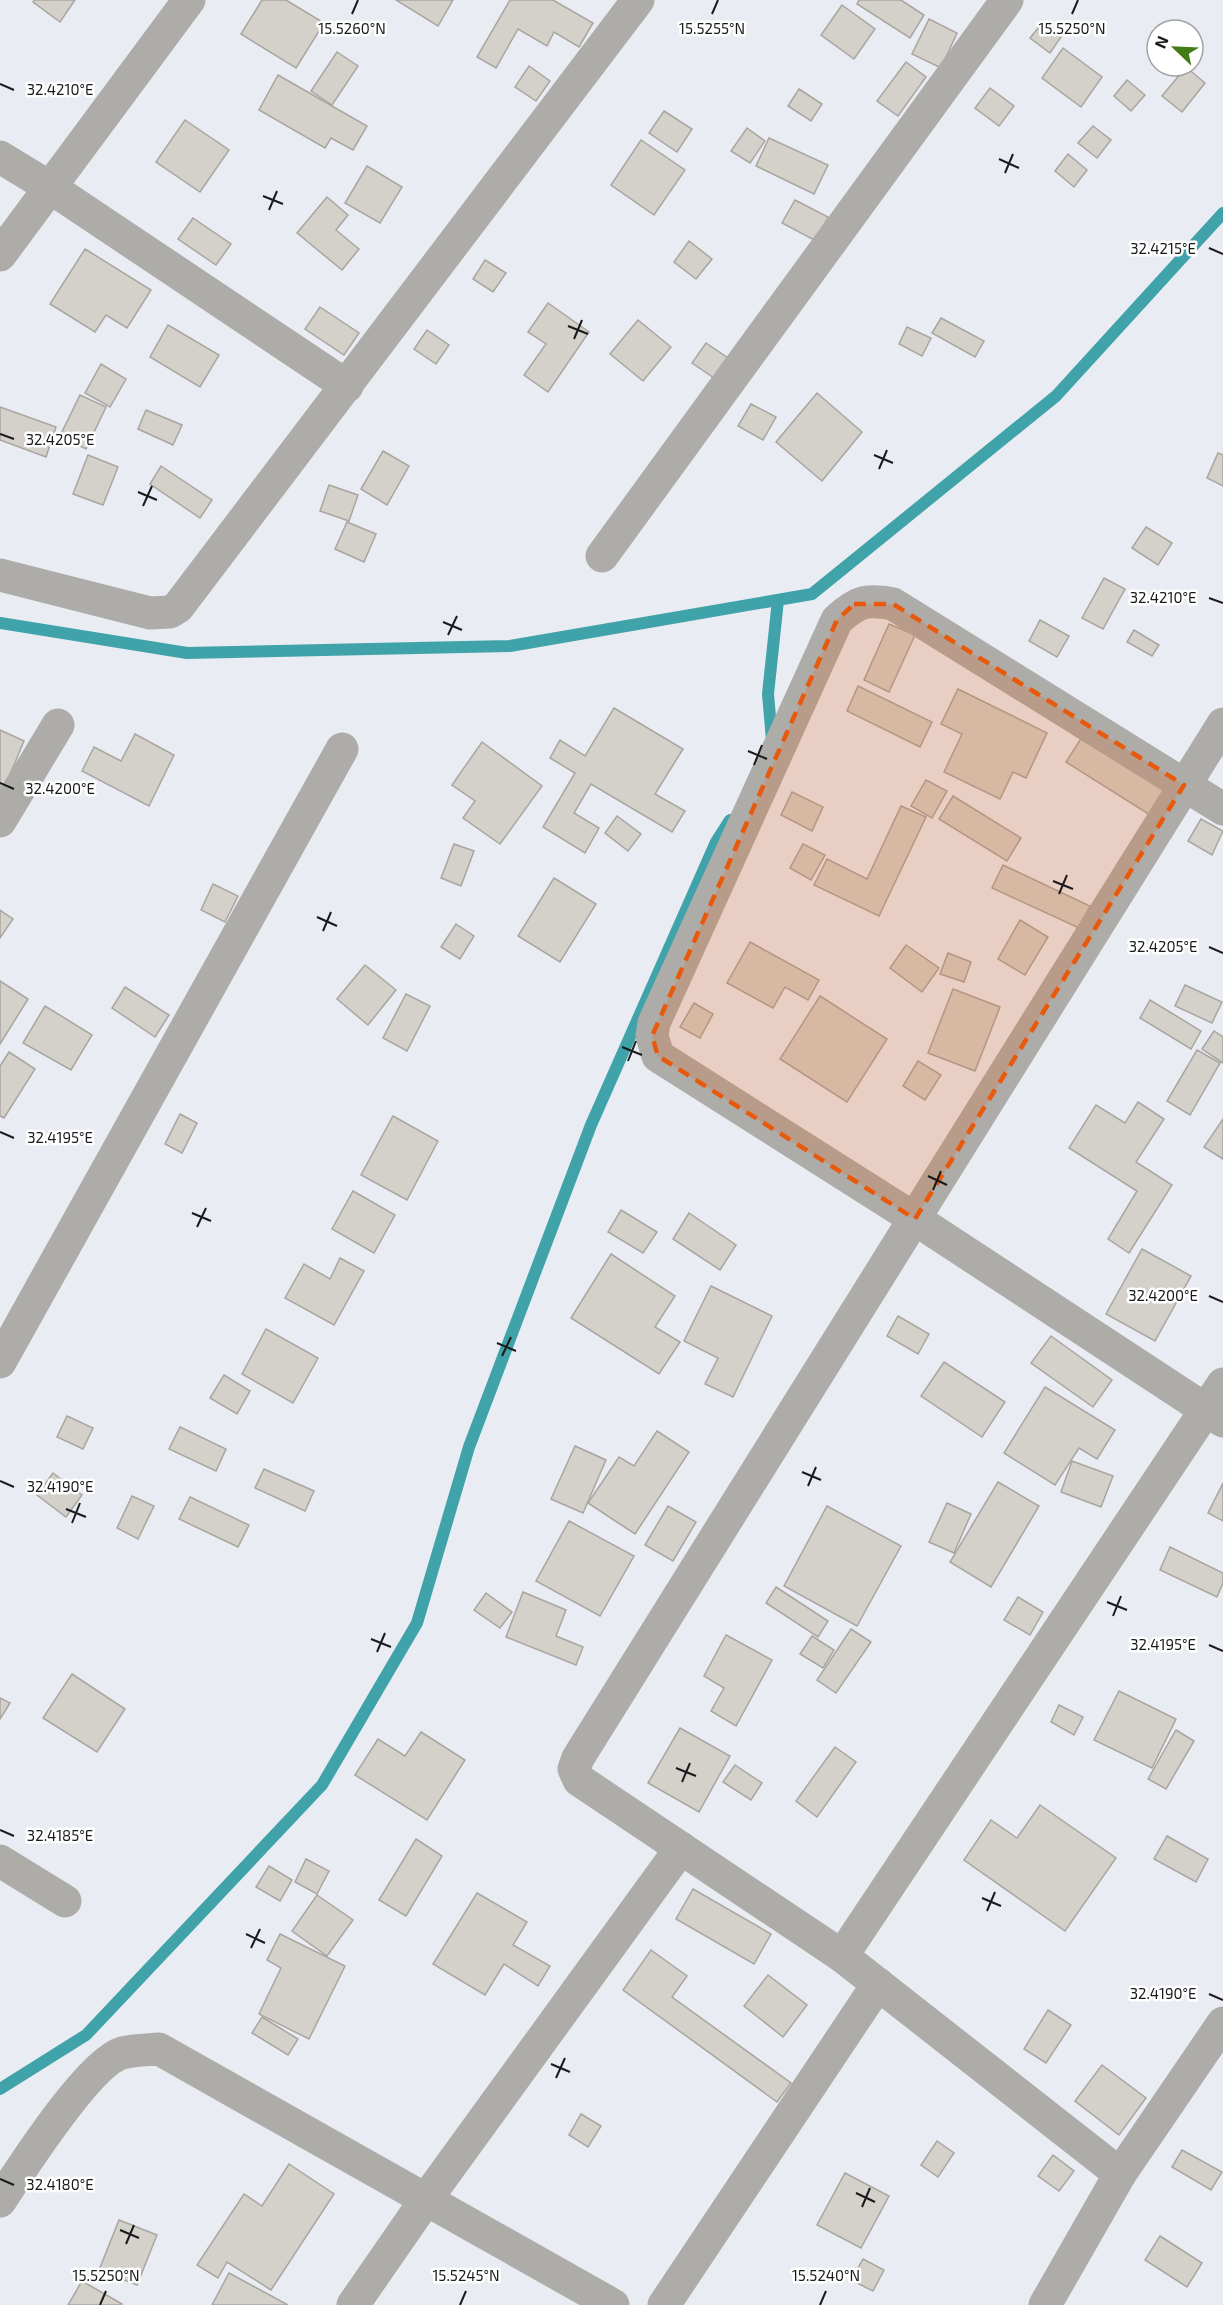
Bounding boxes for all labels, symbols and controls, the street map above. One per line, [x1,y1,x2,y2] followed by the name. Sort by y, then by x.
[1145,18,1205,78] north arrow
[318,19,386,37] text: 15.5260°N
[679,19,745,37] text: 15.5255°N
[1038,19,1106,37] text: 15.5250°N
[1150,33,1172,51] text: N
[27,80,93,98] text: 32.4210°E
[1130,239,1196,257] text: 32.4215°E
[26,430,94,448] text: 32.4205°E
[1130,588,1196,606] text: 32.4210°E
[25,779,95,797] text: 32.4200°E
[1129,937,1197,955] text: 32.4205°E
[27,1128,93,1146] text: 32.4195°E
[1128,1286,1198,1304] text: 32.4200°E
[27,1477,93,1495] text: 32.4190°E
[1130,1635,1196,1653] text: 32.4195°E
[27,1826,93,1844] text: 32.4185°E
[1130,1984,1196,2002] text: 32.4190°E
[26,2175,94,2193] text: 32.4180°E
[72,2266,140,2284] text: 15.5250°N
[432,2266,500,2284] text: 15.5245°N
[792,2266,860,2284] text: 15.5240°N

